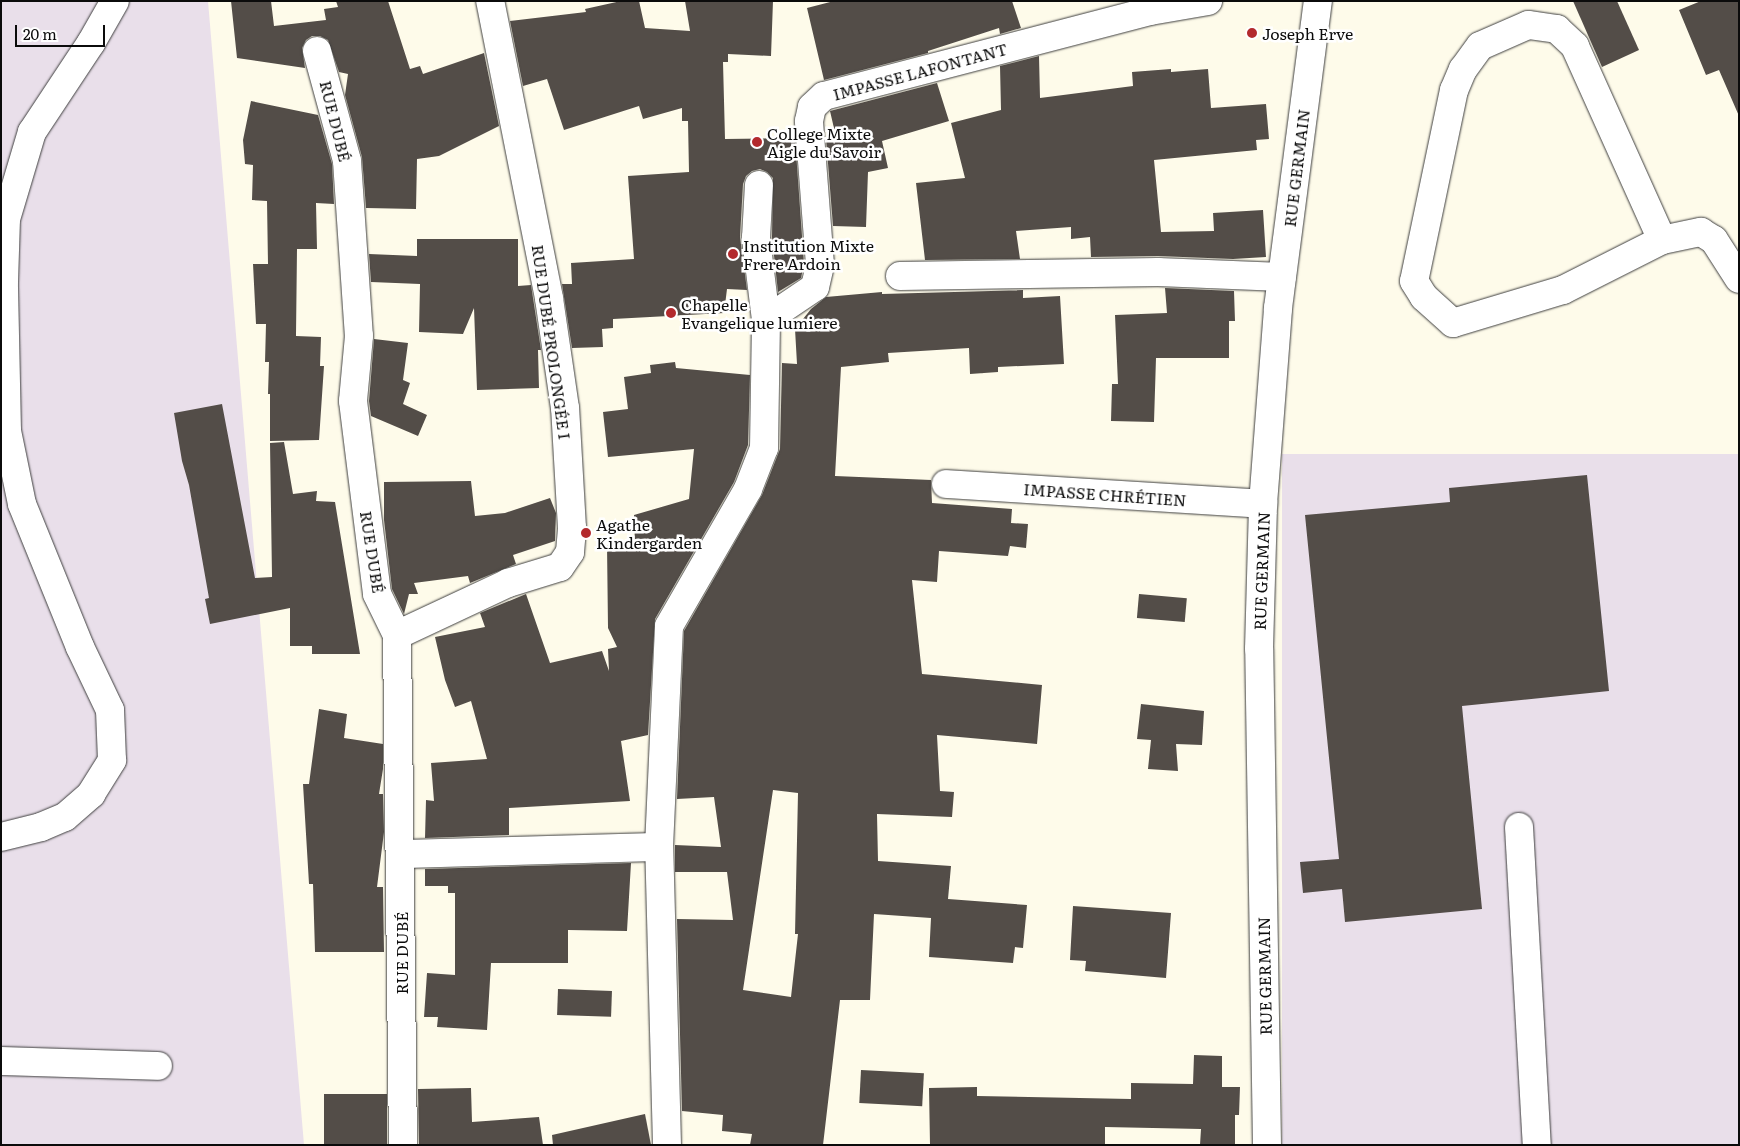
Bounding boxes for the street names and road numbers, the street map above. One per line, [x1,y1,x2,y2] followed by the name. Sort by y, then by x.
[831,38,1009,104] street label: IMPASSE LAFONTANT
[317,78,355,164] street label: RUE DUBÉ
[1279,108,1313,228] street label: RUE GERMAIN
[529,243,575,441] street label: RUE DUBÉ PROLONGÉE I
[1023,479,1187,509] street label: IMPASSE CHRÉTIEN
[357,510,389,594] street label: RUE DUBÉ
[1249,511,1273,631] street label: RUE GERMAIN
[391,912,411,994] street label: RUE DUBÉ
[1253,917,1275,1035] street label: RUE GERMAIN

